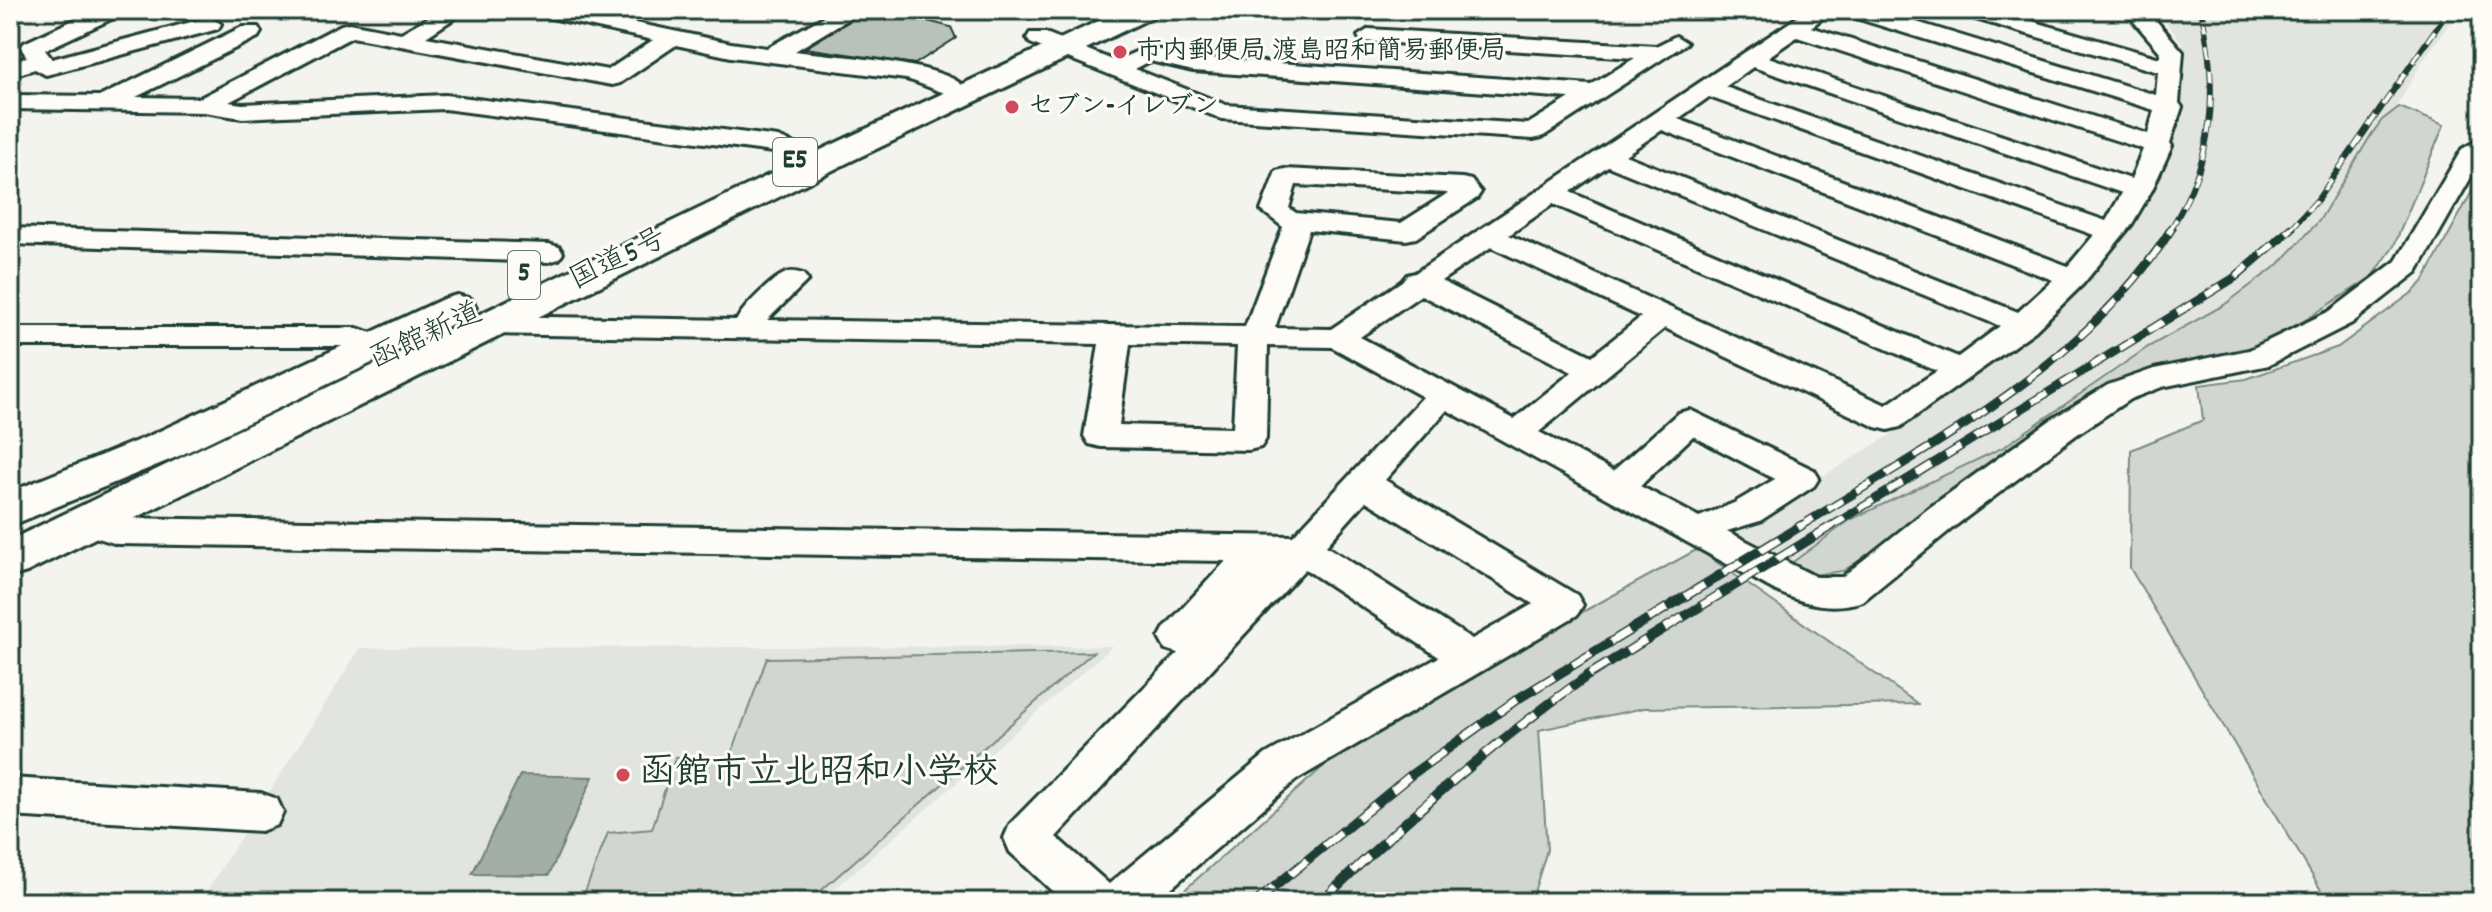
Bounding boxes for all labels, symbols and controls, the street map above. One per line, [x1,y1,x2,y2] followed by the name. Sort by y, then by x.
[1136,34,1506,71] place label: 市内郵便局 渡島昭和簡易郵便局
[1111,43,1129,61] marker: 市内郵便局 渡島昭和簡易郵便局
[1028,89,1219,126] place label: セブン-イレブン
[1003,98,1021,116] marker: セブン-イレブン
[773,138,817,186] road number: E5
[563,219,675,303] street label: 国道5号
[508,251,540,299] road number: 5
[364,293,490,383] street label: 函館新道
[639,749,999,801] place label: 函館市立北昭和小学校
[614,766,632,784] marker: 函館市立北昭和小学校

